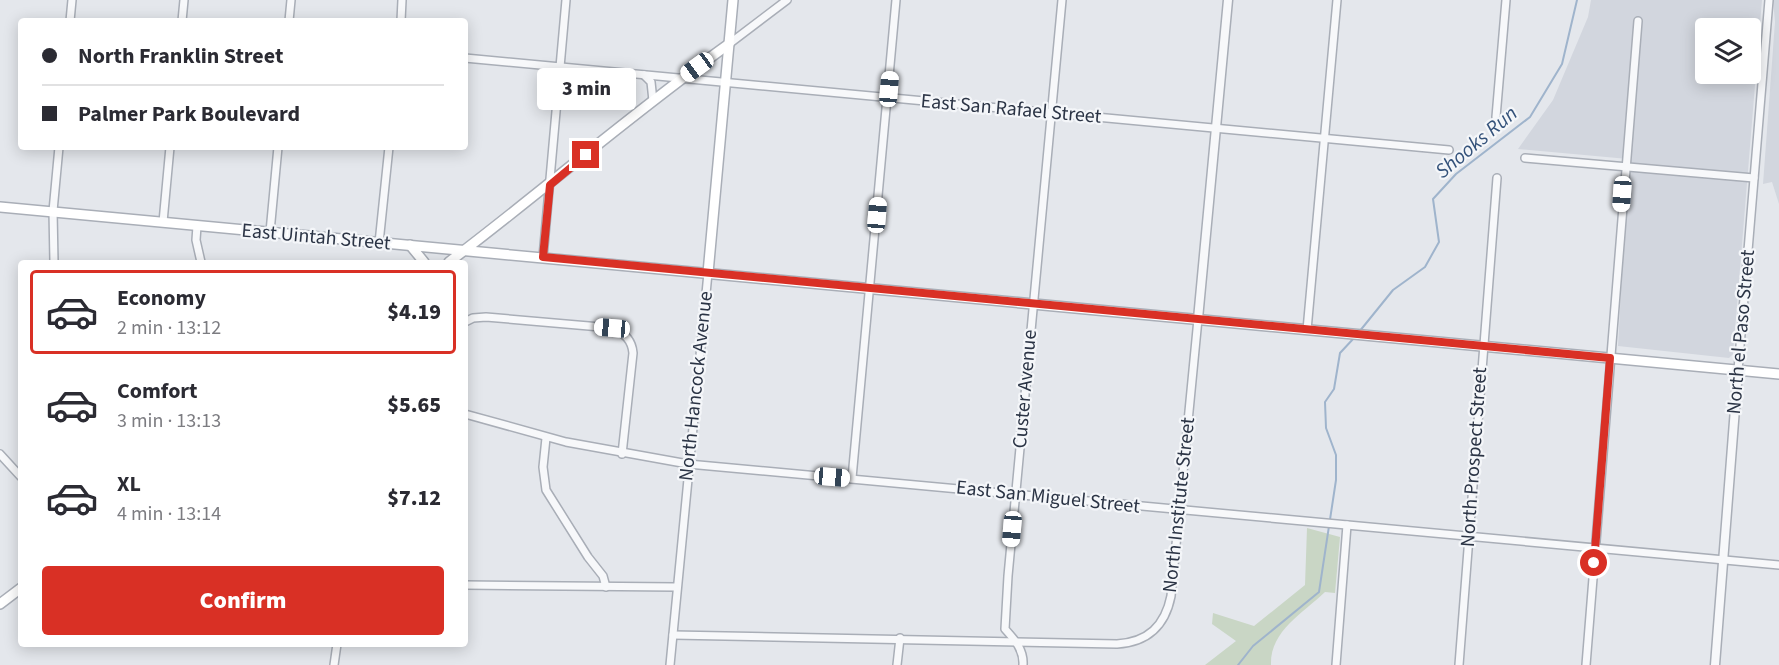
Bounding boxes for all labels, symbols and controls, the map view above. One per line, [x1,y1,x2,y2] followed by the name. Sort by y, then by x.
[1695,18,1761,84] map controls
[1695,18,1761,84] button: layers
[78,40,283,72] text: North Franklin Street
[677,49,717,85] car
[536,68,636,110] callout: 3 min
[878,70,900,108] car
[562,75,611,103] text: 3 min
[920,87,1103,131] street label: East San Rafael Street
[78,98,300,130] text: Palmer Park Boulevard
[1428,99,1524,185] water label: Shooks Run
[572,141,599,168] route end
[1612,175,1632,213] car
[866,196,888,234] car
[240,217,392,257] street label: East Uintah Street
[1720,248,1762,416] street label: North el Paso Street
[117,282,206,314] text: Economy
[45,285,99,339] icon: car
[672,290,720,482] street label: North Hancock Avenue
[387,296,441,328] text: $4.19
[117,314,221,342] text: 2 min · 13:12
[593,317,631,339] car
[1006,328,1044,450] street label: Custer Avenue
[1454,366,1494,548] street label: North Prospect Street
[117,375,198,407] text: Comfort
[45,378,99,432] icon: car
[387,389,441,421] text: $5.65
[117,407,221,435] text: 3 min · 13:13
[1156,416,1202,594] street label: North Institute Street
[813,466,851,488] car
[117,468,141,500] text: XL
[45,471,99,525] icon: car
[955,473,1141,521] street label: East San Miguel Street
[387,482,441,514] text: $7.12
[117,500,221,528] text: 4 min · 13:14
[1001,510,1023,548] car
[1580,549,1607,576] route start
[42,566,444,635] button: Confirm

